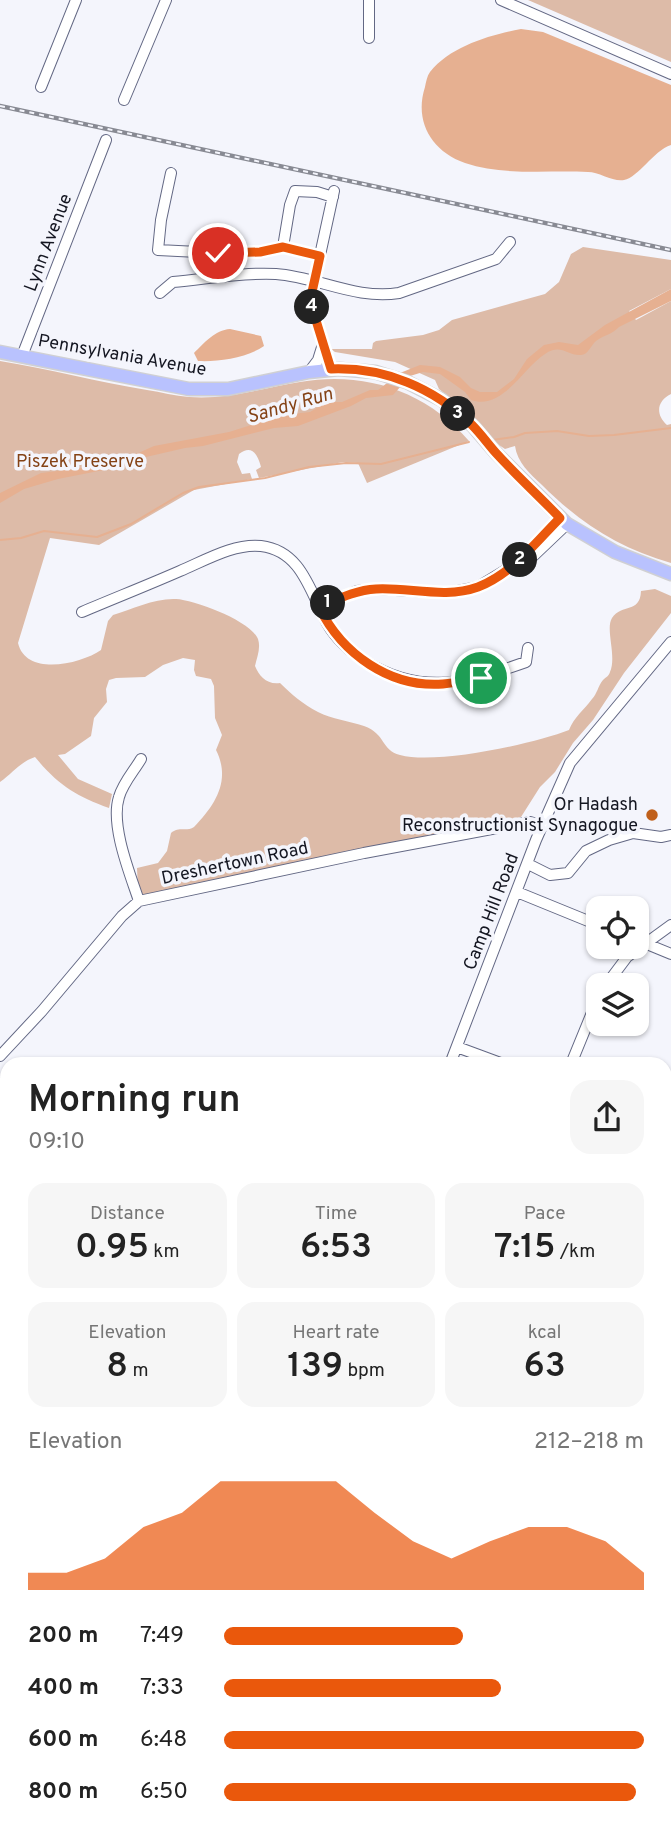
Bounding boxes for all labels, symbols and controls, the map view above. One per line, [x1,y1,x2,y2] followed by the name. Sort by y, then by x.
[20,191,78,295] street label: Lynn Avenue
[188,223,248,283] pin
[199,234,237,272] icon: check
[294,290,330,324] pin: 4
[305,294,318,318] text: 4
[36,330,208,382] street label: Pennsylvania Avenue
[244,382,336,430] water label: Sandy Run
[440,396,476,432] pin: 3
[452,401,463,425] text: 3
[16,451,144,474] park label: Piszek Preserve
[503,542,538,578] pin: 2
[514,547,525,571] text: 2
[310,586,346,620] pin: 1
[324,590,331,614] text: 1
[451,648,511,708] pin
[462,659,500,697] icon: arrive
[402,794,638,838] place label: Or Hadash Reconstructionist Synagogue
[644,807,660,823] marker: Or Hadash Reconstructionist Synagogue
[159,837,311,891] street label: Dreshertown Road
[459,850,525,974] street label: Camp Hill Road
[586,896,649,1036] map controls
[586,896,649,959] button: locate
[586,973,649,1036] button: layers
[28,1077,241,1126] text: Morning run
[570,1080,644,1154] button: share
[28,1128,85,1157] text: 09:10
[90,1202,165,1226] text: Distance
[315,1202,357,1226] text: Time
[524,1202,566,1226] text: Pace
[75,1226,149,1270] text: 0.95
[300,1226,372,1270] text: 6:53
[494,1226,556,1270] text: 7:15
[149,1240,180,1264] text: km
[556,1240,595,1264] text: /km
[88,1321,166,1345] text: Elevation
[293,1321,379,1345] text: Heart rate
[528,1321,562,1345] text: kcal
[106,1345,128,1389] text: 8
[287,1345,343,1389] text: 139
[524,1345,566,1389] text: 63
[128,1359,149,1383] text: m
[343,1359,385,1383] text: bpm
[28,1428,123,1457] text: Elevation
[534,1428,644,1457] text: 212–218 m
[28,1622,98,1651] text: 200 m
[140,1622,184,1651] text: 7:49
[28,1674,99,1703] text: 400 m
[140,1674,184,1703] text: 7:33
[28,1726,98,1755] text: 600 m
[140,1726,187,1755] text: 6:48
[28,1778,98,1807] text: 800 m
[140,1778,188,1807] text: 6:50

